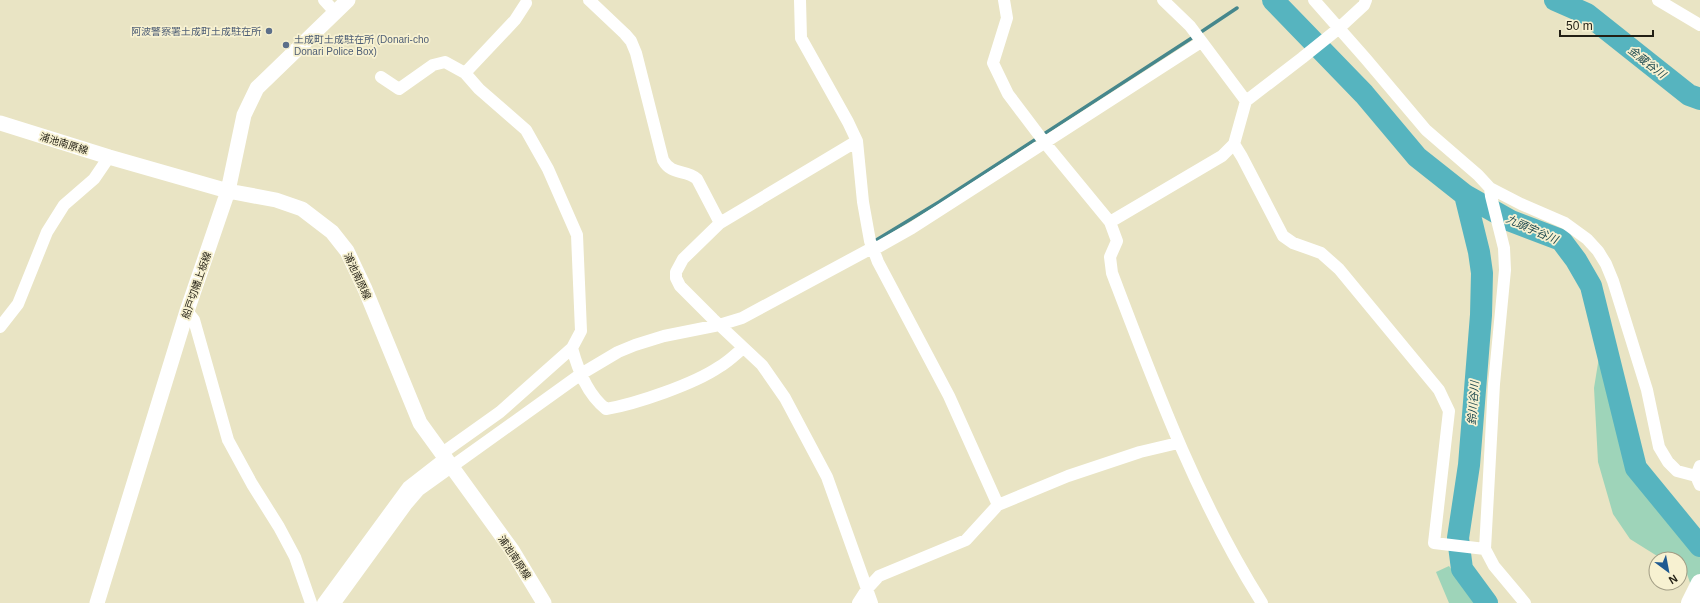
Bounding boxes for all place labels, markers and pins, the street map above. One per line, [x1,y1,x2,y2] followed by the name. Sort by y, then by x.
[131,26,261,37] place label: 阿波警察署土成町土成駐在所
[264,26,274,36] marker: 阿波警察署土成町土成駐在所
[294,34,429,57] place label: 土成町土成駐在所 (Donari-cho Donari Police Box)
[281,40,291,50] marker: 土成町土成駐在所 (Donari-cho Donari Police Box)

